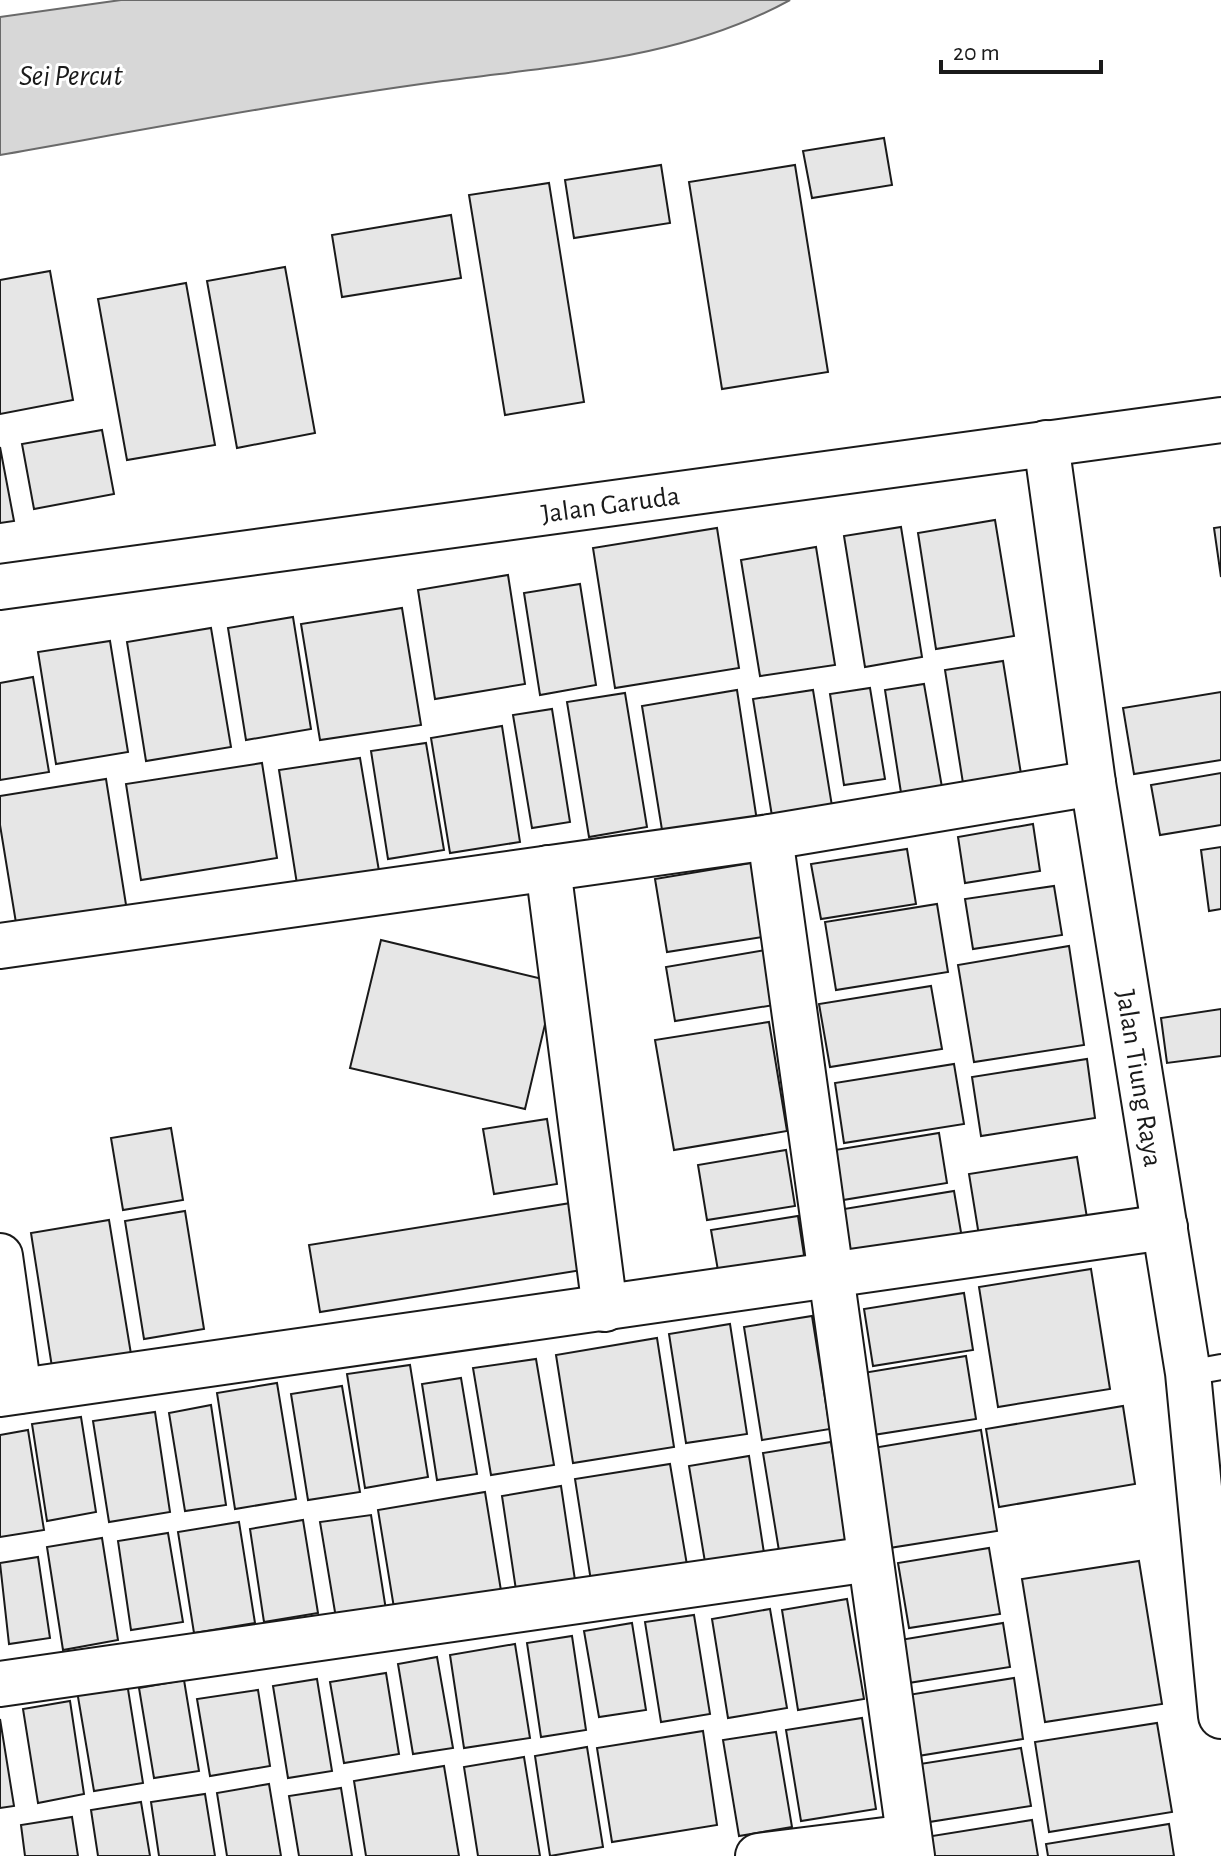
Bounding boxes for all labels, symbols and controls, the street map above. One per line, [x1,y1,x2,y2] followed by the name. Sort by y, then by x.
[941,24,1101,74] scale bar
[953,41,1000,65] text: 20 m
[19,61,123,91] water label: Sei Percut
[539,482,682,529] street label: Jalan Garuda
[1110,988,1167,1169] street label: Jalan Tiung Raya

